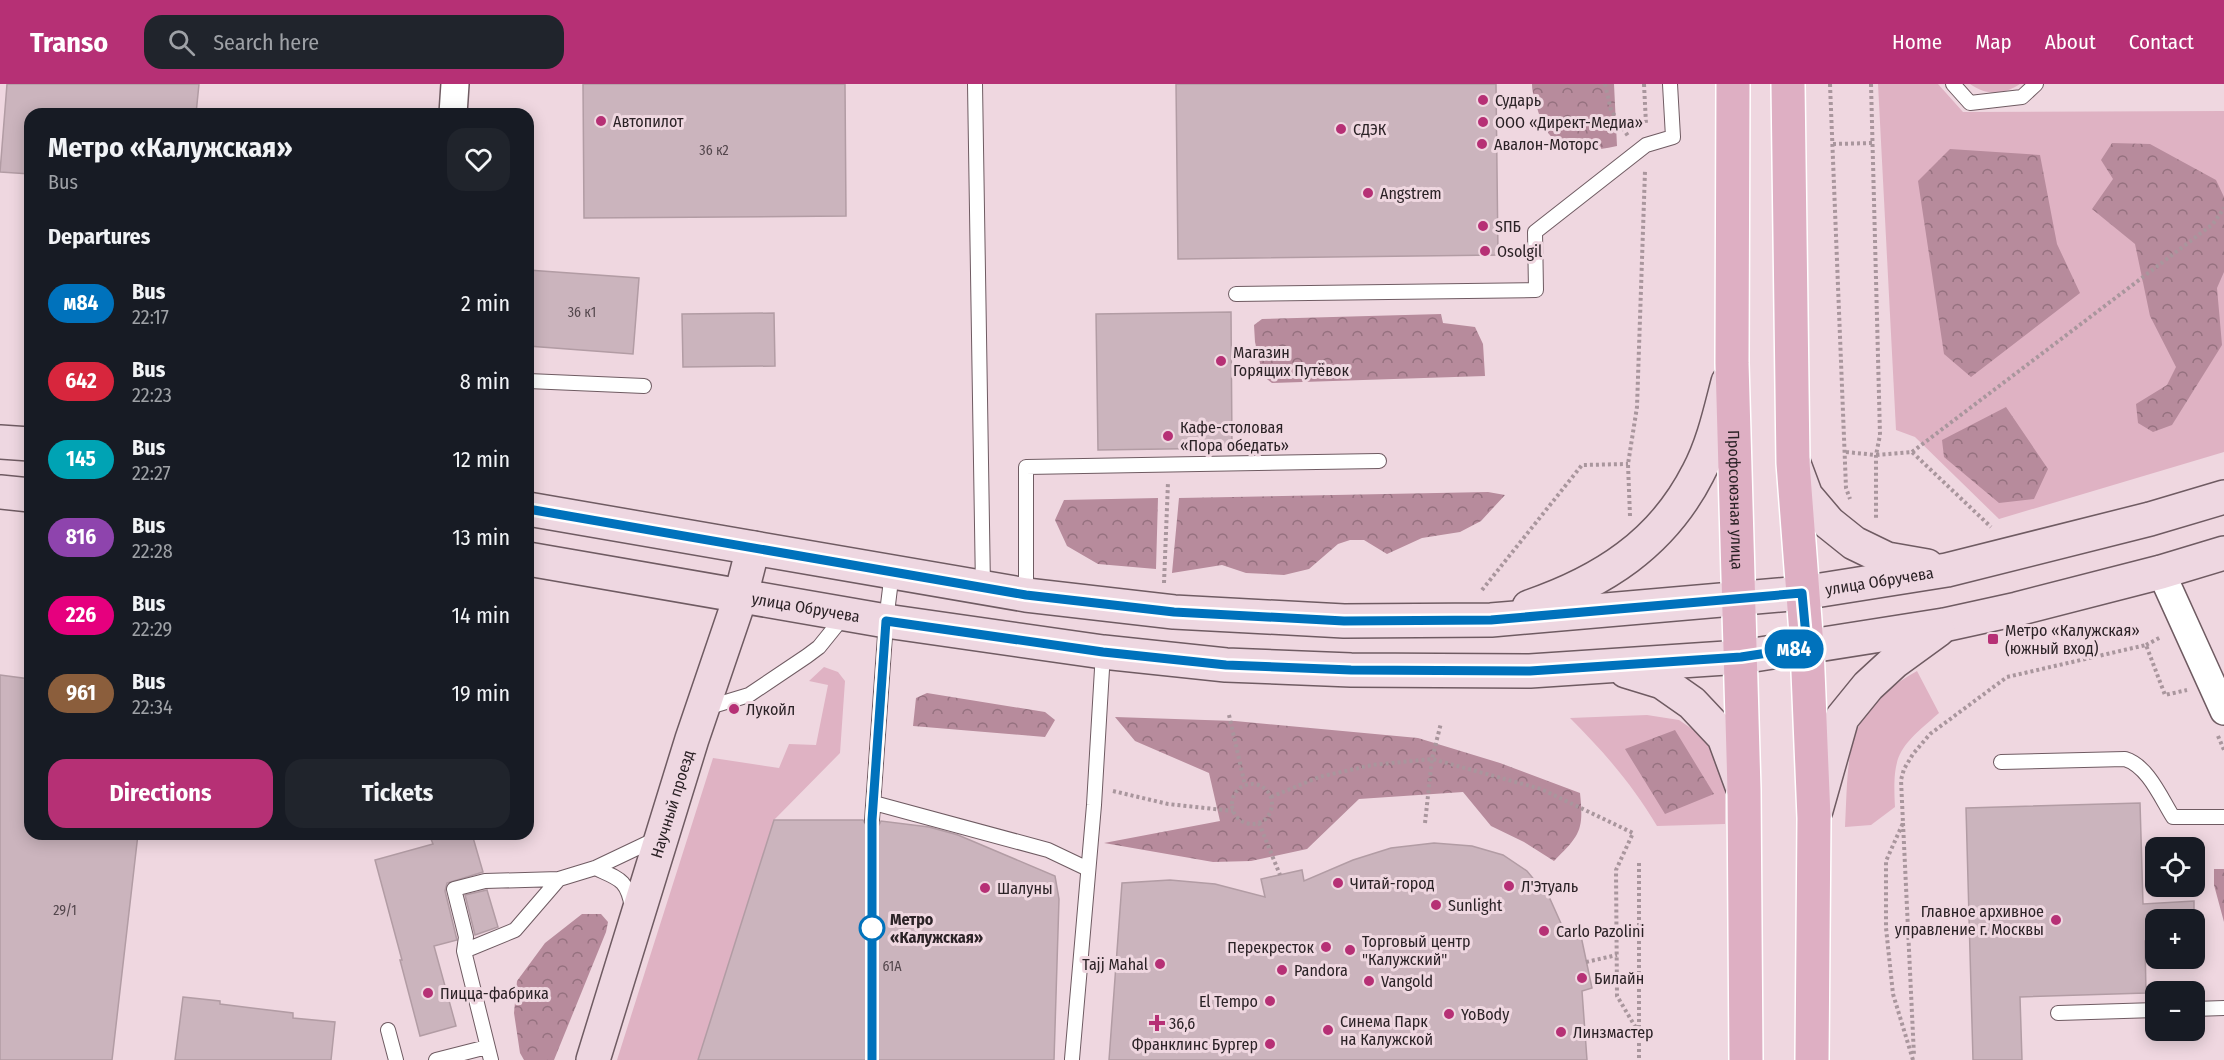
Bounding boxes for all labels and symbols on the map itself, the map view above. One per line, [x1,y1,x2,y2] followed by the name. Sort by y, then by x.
[1495,91,1541,110] place label: Сударь
[1476,93,1490,107] marker: Сударь
[613,112,684,131] place label: Автопилот
[1495,113,1643,132] place label: ООО «Директ-Медиа»
[594,114,608,128] marker: Автопилот
[1476,115,1490,129] marker: ООО «Директ-Медиа»
[1353,120,1387,139] place label: СДЭК
[1334,122,1348,136] marker: СДЭК
[1494,135,1599,154] place label: Авалон-Моторс
[1475,137,1489,151] marker: Авалон-Моторс
[699,142,729,159] house number: 36 к2
[1380,184,1442,203] place label: Angstrem
[1361,186,1375,200] marker: Angstrem
[1495,217,1521,236] place label: SПБ
[1476,219,1490,233] marker: SПБ
[1497,242,1542,261] place label: Osolgil
[1478,244,1492,258] marker: Osolgil
[568,304,596,321] house number: 36 к1
[1233,343,1350,380] place label: Магазин Горящих Путёвок
[1214,354,1228,368] marker: Магазин Горящих Путёвок
[1180,418,1289,455] place label: Кафе-столовая «Пора обедать»
[1161,429,1175,443] marker: Кафе-столовая «Пора обедать»
[1724,430,1747,570] street label: Профсоюзная улица
[1824,563,1935,599] street label: улица Обручева
[750,588,862,626] street label: улица Обручева
[2005,621,2140,658] place label: Метро «Калужская» (южный вход)
[1760,630,1828,668] line badge: м84
[1986,632,2000,646] marker: Метро «Калужская» (южный вход)
[746,700,795,719] place label: Лукойл
[727,702,741,716] marker: Лукойл
[646,748,698,860] street label: Научный проезд
[1350,874,1435,893] place label: Читай-город
[1331,876,1345,890] marker: Читай-город
[1521,877,1578,896] place label: Л'Этуаль
[997,879,1053,898] place label: Шалуны
[1502,879,1516,893] marker: Л'Этуаль
[978,881,992,895] marker: Шалуны
[1448,896,1503,915] place label: Sunlight
[1429,898,1443,912] marker: Sunlight
[53,902,77,919] house number: 29/1
[1895,902,2044,939] place label: Главное архивное управление г. Москвы
[890,910,983,947] place label: Метро «Калужская»
[2049,913,2063,927] marker: Главное архивное управление г. Москвы
[859,915,885,941] marker: Метро «Калужская»
[1556,922,1644,941] place label: Carlo Pazolini
[1537,924,1551,938] marker: Carlo Pazolini
[1362,932,1470,969] place label: Торговый центр "Калужский"
[1227,938,1314,957] place label: Перекресток
[1319,940,1333,954] marker: Перекресток
[1343,943,1357,957] marker: Торговый центр "Калужский"
[1082,955,1148,974] place label: Tajj Mahal
[1153,957,1167,971] marker: Tajj Mahal
[882,958,902,975] house number: 61А
[1294,961,1348,980] place label: Pandora
[1275,963,1289,977] marker: Pandora
[1594,969,1644,988] place label: Билайн
[1575,971,1589,985] marker: Билайн
[1381,972,1433,991] place label: Vangold
[1362,974,1376,988] marker: Vangold
[440,984,549,1003] place label: Пицца-фабрика
[421,986,435,1000] marker: Пицца-фабрика
[1199,992,1258,1011] place label: El Tempo
[1263,994,1277,1008] marker: El Tempo
[1461,1005,1510,1024] place label: YoBody
[1442,1007,1456,1021] marker: YoBody
[1340,1012,1433,1049] place label: Синема Парк на Калужской
[1169,1014,1195,1033] place label: 36,6
[1150,1016,1164,1030] marker: 36,6
[1321,1023,1335,1037] marker: Синема Парк на Калужской
[1573,1023,1654,1042] place label: Линзмастер
[1554,1025,1568,1039] marker: Линзмастер
[1132,1035,1258,1054] place label: Франклинс Бургер
[1263,1037,1277,1051] marker: Франклинс Бургер

